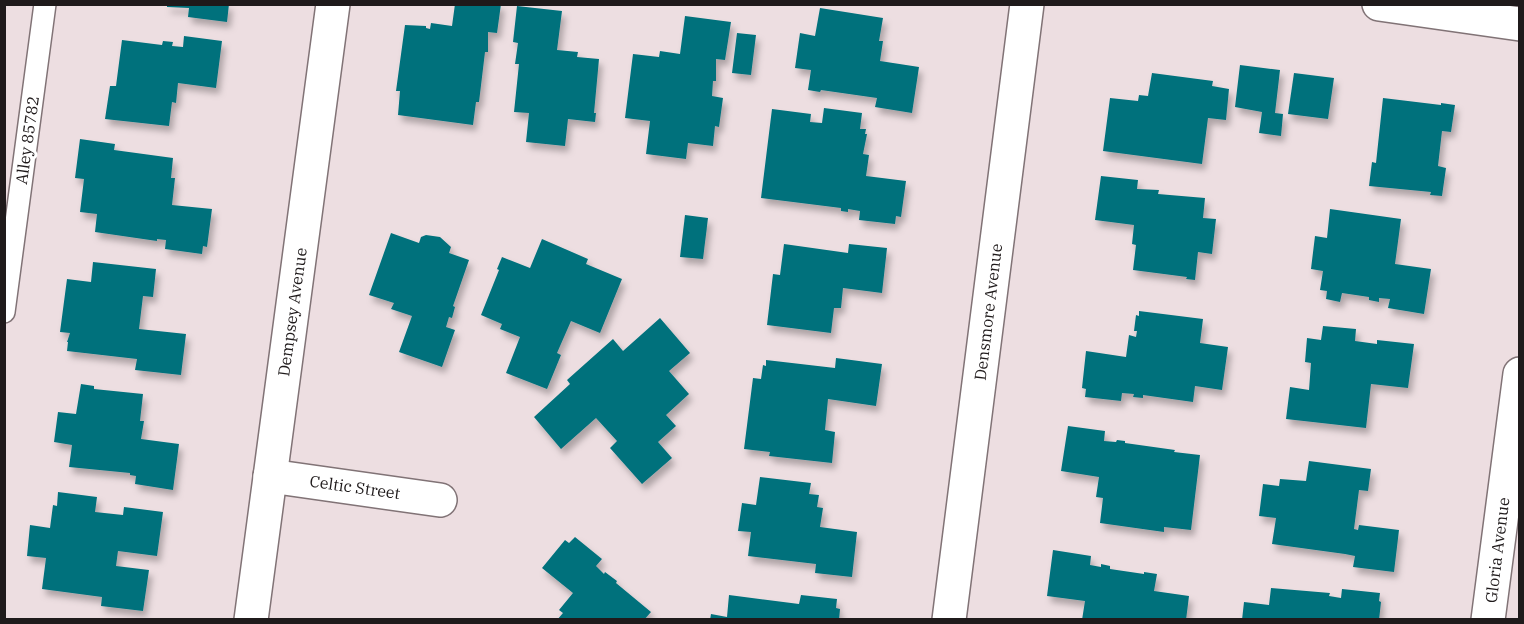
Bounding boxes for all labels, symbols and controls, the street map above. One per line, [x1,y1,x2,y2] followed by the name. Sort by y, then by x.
[11,94,43,186] street label: Alley 85782
[970,242,1006,382] street label: Densmore Avenue
[273,246,311,378] street label: Dempsey Avenue
[308,471,402,503] street label: Celtic Street
[1481,496,1513,604] street label: Gloria Avenue

